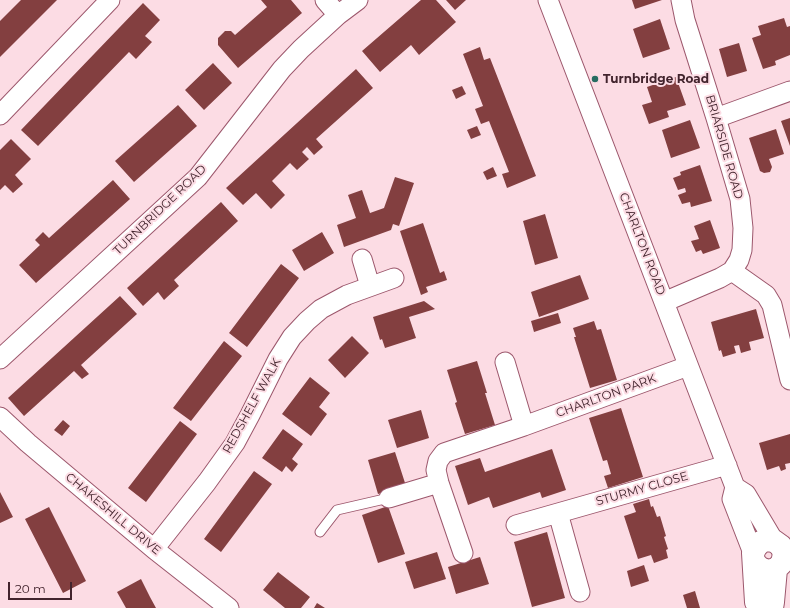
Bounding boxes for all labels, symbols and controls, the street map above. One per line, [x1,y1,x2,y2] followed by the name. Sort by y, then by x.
[603,72,709,86] place label: Turnbridge Road
[590,74,600,84] marker: Turnbridge Road
[702,93,746,201] street label: BRIARSIDE ROAD
[111,162,209,258] street label: TURNBRIDGE ROAD
[616,191,668,297] street label: CHARLTON ROAD
[220,356,284,456] street label: REDSHELF WALK
[554,371,658,421] street label: CHARLTON PARK
[594,469,690,509] street label: STURMY CLOSE
[63,470,163,558] street label: CHAKESHILL DRIVE
[10,574,74,600] scale bar
[15,581,46,596] text: 20 m

